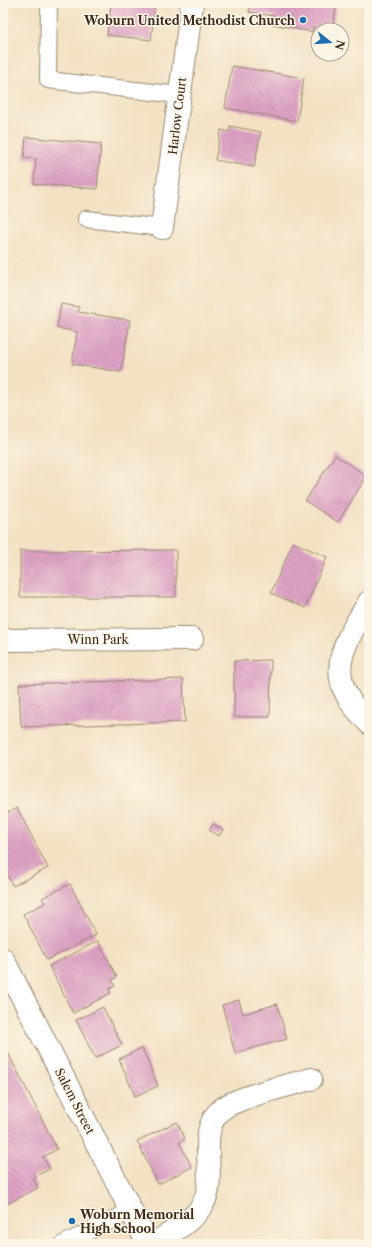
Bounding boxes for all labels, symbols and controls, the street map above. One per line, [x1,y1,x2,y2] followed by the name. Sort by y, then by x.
[83,13,296,28] place label: Woburn United Methodist Church
[298,15,308,25] marker: Woburn United Methodist Church
[310,22,350,62] north arrow
[331,38,348,52] text: N
[165,76,189,156] street label: Harlow Court
[66,632,130,647] street label: Winn Park
[52,1065,98,1137] street label: Salem Street
[79,1207,194,1236] place label: Woburn Memorial High School
[67,1216,77,1226] marker: Woburn Memorial High School

